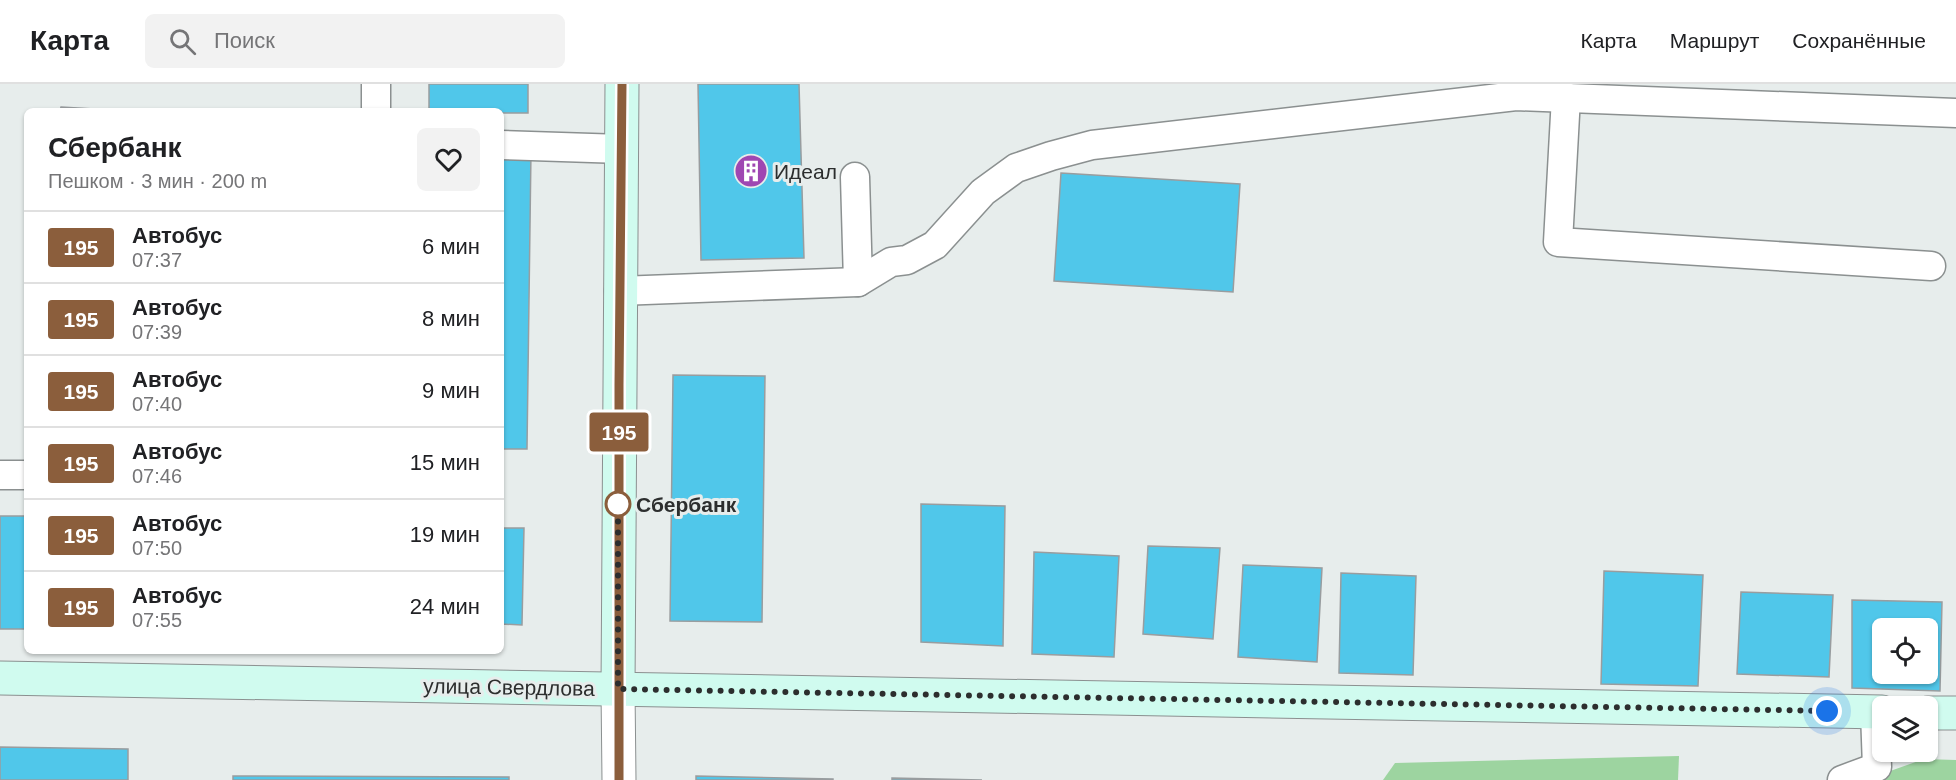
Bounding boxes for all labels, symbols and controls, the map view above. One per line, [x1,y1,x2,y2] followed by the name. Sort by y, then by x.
[145,14,565,68] search box
[30,25,109,56] text: Карта
[166,25,199,58] icon: search
[214,28,275,53] text: Поиск
[1581,29,1637,52] text: Карта
[1670,29,1759,52] text: Маршрут
[1792,29,1926,52] text: Сохранённые
[417,128,480,191] button: heart
[48,132,182,163] text: Сбербанк
[733,153,769,189] building icon: Идеал
[774,160,837,183] place label: Идеал
[48,170,267,192] text: Пешком · 3 мин · 200 m
[132,223,222,248] text: Автобус
[422,234,480,259] text: 6 мин
[63,236,99,259] text: 195
[132,249,182,271] text: 07:37
[132,295,222,320] text: Автобус
[422,306,480,331] text: 8 мин
[63,308,99,331] text: 195
[132,321,182,343] text: 07:39
[132,367,222,392] text: Автобус
[422,378,480,403] text: 9 мин
[63,380,99,403] text: 195
[132,393,182,415] text: 07:40
[584,412,654,452] line badge: 195
[601,421,637,444] text: 195
[132,439,222,464] text: Автобус
[410,450,480,475] text: 15 мин
[63,452,99,475] text: 195
[132,465,182,487] text: 07:46
[605,491,631,517] marker: Сбербанк
[636,493,737,516] place label: Сбербанк
[132,511,222,536] text: Автобус
[410,522,480,547] text: 19 мин
[63,524,99,547] text: 195
[132,537,182,559] text: 07:50
[132,583,222,608] text: Автобус
[410,594,480,619] text: 24 мин
[63,596,99,619] text: 195
[132,609,182,631] text: 07:55
[1872,618,1938,762] map controls
[1872,618,1938,684] button: locate
[423,674,595,700] street label: улица Свердлова
[1812,696,1842,726] your location
[1872,696,1938,762] button: layers

